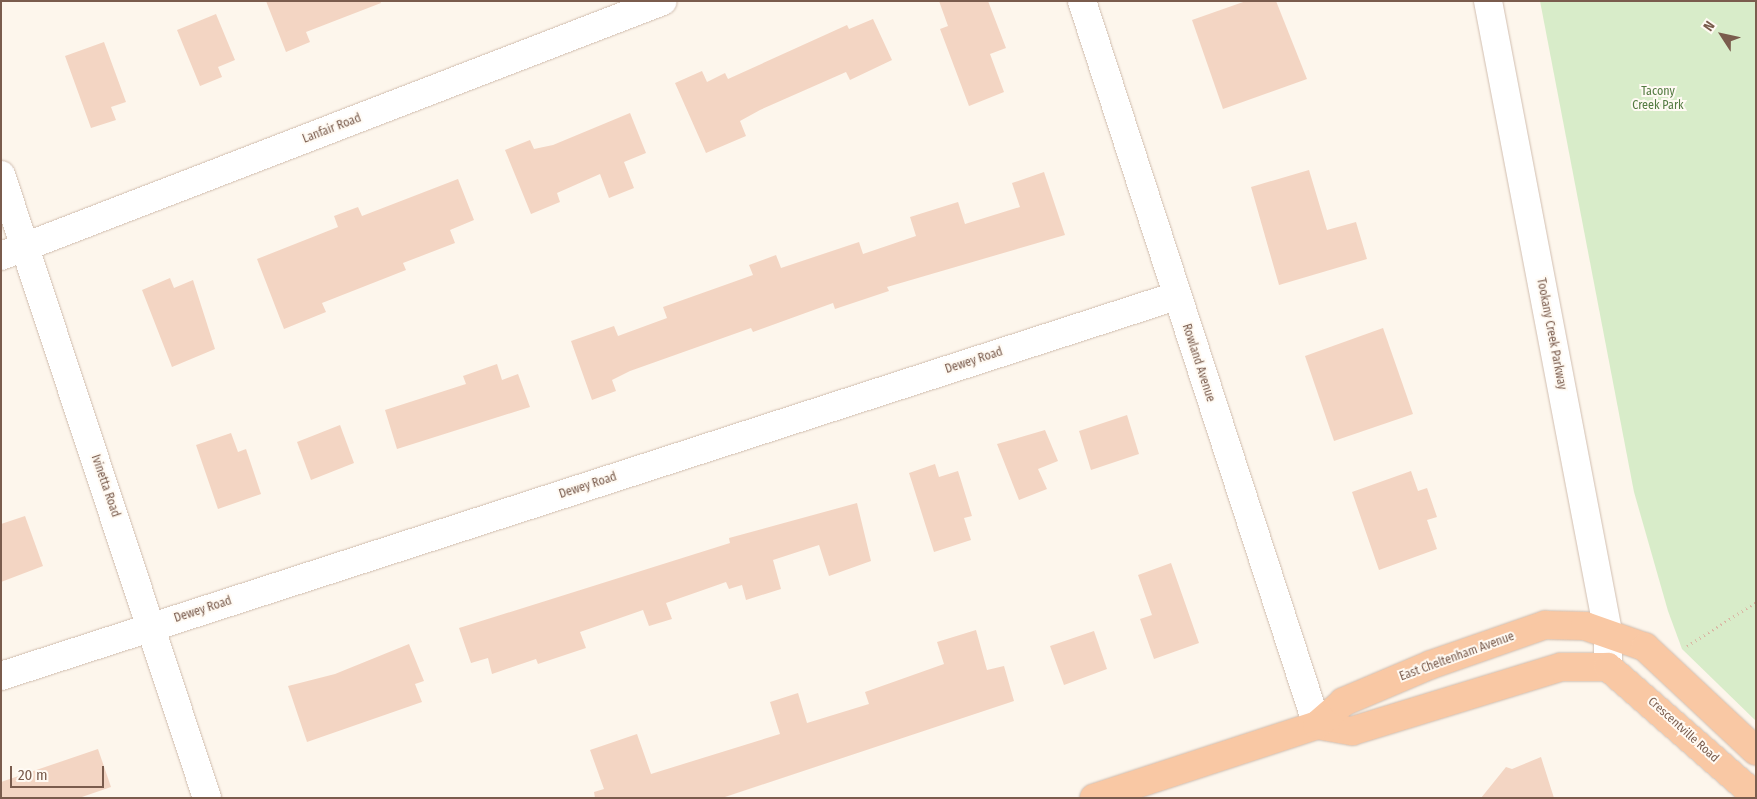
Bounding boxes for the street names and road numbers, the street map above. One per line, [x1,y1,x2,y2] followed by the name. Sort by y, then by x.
[301,111,363,147] street label: Lanfair Road
[1533,277,1569,391] street label: Tookany Creek Parkway
[1179,322,1217,404] street label: Rowland Avenue
[943,345,1005,377] street label: Dewey Road
[88,453,122,519] street label: Ivinetta Road
[557,470,619,502] street label: Dewey Road
[172,594,234,626] street label: Dewey Road
[1398,630,1516,684] street label: East Cheltenham Avenue
[1645,694,1721,766] street label: Crescentville Road

